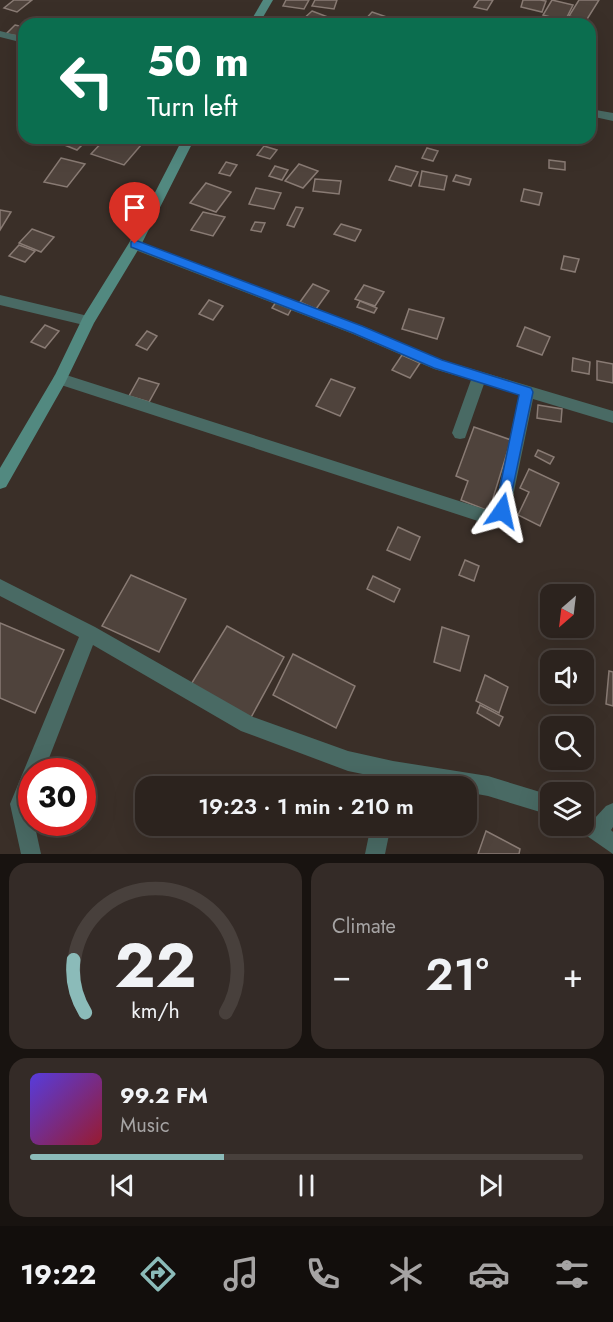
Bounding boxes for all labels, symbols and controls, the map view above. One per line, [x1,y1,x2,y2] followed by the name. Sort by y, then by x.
[147,31,249,92] text: 50 m
[48,42,126,120] icon: left
[147,87,237,126] text: Turn left
[109,182,160,244] pin
[118,191,151,224] icon: arrive
[470,479,534,543] position arrow
[540,584,594,638] north arrow
[540,584,594,836] map controls
[540,650,594,704] button: sound
[540,716,594,770] button: search
[18,758,96,836] speed limit sign: 30
[540,782,594,836] button: layers
[198,790,414,822] text: 19:23 · 1 min · 210 m
[332,912,396,941] text: Climate
[115,920,196,1010] text: 22
[425,942,489,1007] text: 21°
[332,952,351,999] text: −
[563,952,583,999] text: +
[131,995,180,1026] text: km/h
[120,1079,208,1111] text: 99.2 FM
[120,1111,170,1140] text: Music
[106,1169,139,1202] icon: previous
[290,1169,323,1202] icon: pause
[474,1169,507,1202] icon: next
[137,1253,179,1295] icon: directions
[220,1253,262,1295] icon: music
[302,1253,344,1295] icon: phone
[385,1253,427,1295] icon: climate
[468,1253,510,1295] icon: car
[551,1253,593,1295] icon: filters
[20,1255,96,1294] text: 19:22

